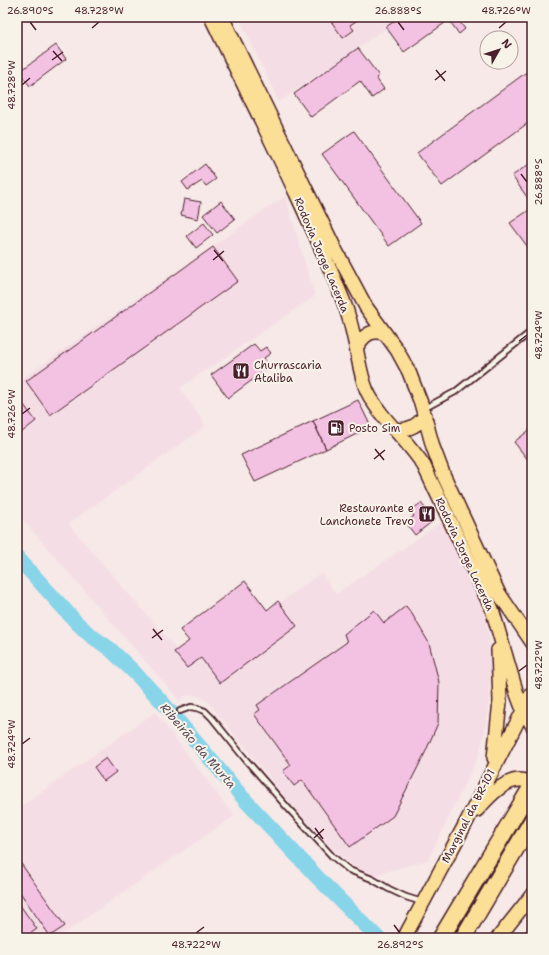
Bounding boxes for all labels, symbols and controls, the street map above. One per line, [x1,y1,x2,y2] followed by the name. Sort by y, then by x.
[7,4,54,17] text: 26.890°S
[74,4,124,17] text: 48.728°W
[375,4,422,17] text: 26.888°S
[481,4,531,17] text: 48.726°W
[479,30,519,70] north arrow
[498,36,515,52] text: N
[5,60,18,110] text: 48.728°W
[532,158,545,205] text: 26.888°S
[290,195,353,315] street label: Rodovia Jorge Lacerda
[532,310,545,360] text: 48.724°W
[254,358,322,386] place label: Churrascaria Ataliba
[231,361,251,381] restaurant icon: Churrascaria Ataliba
[5,389,18,439] text: 48.726°W
[326,418,346,438] fuel station icon: Posto Sim
[349,421,401,436] place label: Posto Sim
[432,495,498,614] street label: Rodovia Jorge Lacerda
[320,501,414,529] place label: Restaurante e Lanchonete Trevo
[417,504,437,524] restaurant icon: Restaurante e Lanchonete Trevo
[532,640,545,690] text: 48.722°W
[157,700,239,792] water label: Ribeirão da Murta
[5,719,18,769] text: 48.724°W
[438,767,499,866] street label: Marginal da BR-101
[171,938,221,951] text: 48.722°W
[377,938,424,951] text: 26.892°S

